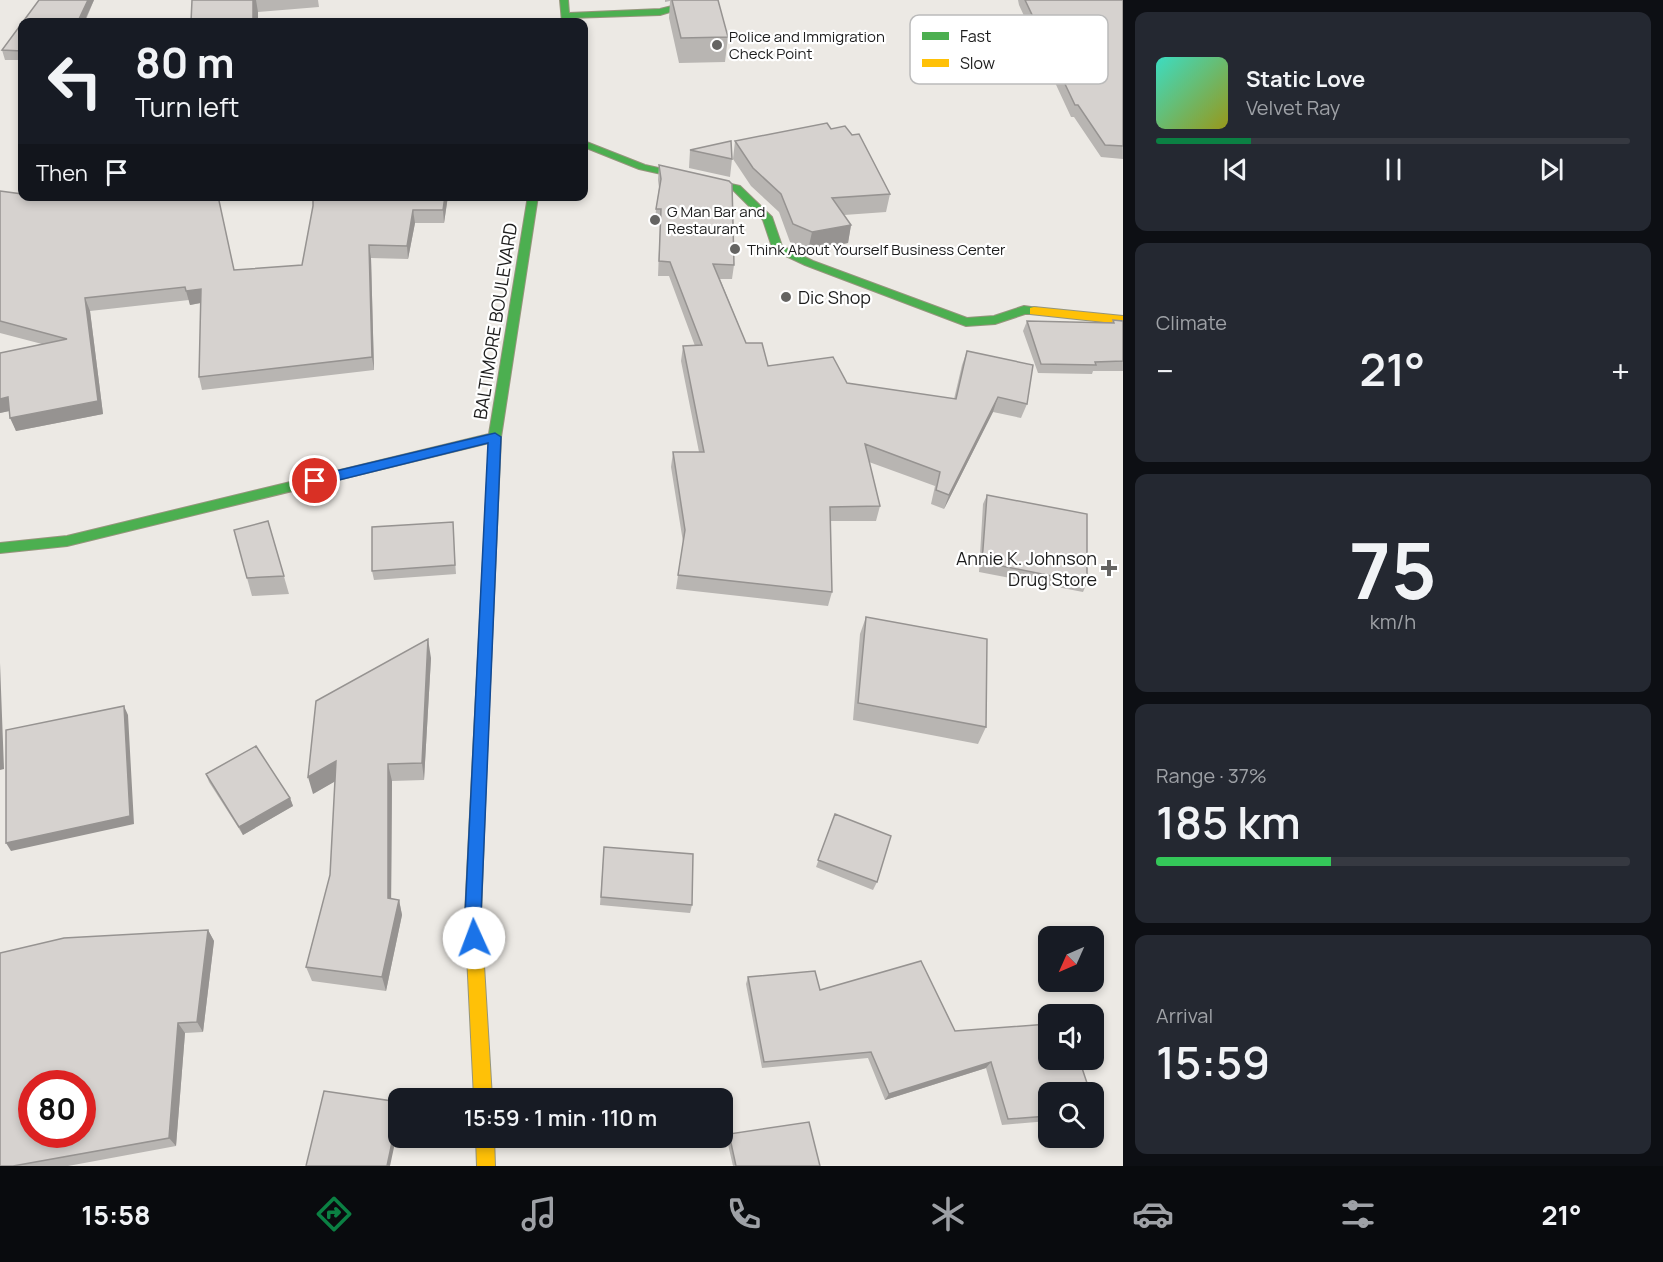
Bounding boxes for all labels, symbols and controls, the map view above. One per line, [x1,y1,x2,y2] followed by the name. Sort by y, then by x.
[910,15,1108,84] legend
[960,25,991,47] text: Fast
[729,26,885,64] place label: Police and Immigration Check Point
[135,33,235,91] text: 80 m
[710,38,724,52] marker: Police and Immigration Check Point
[36,42,114,120] icon: left
[960,52,995,74] text: Slow
[1246,64,1365,94] text: Static Love
[135,88,239,125] text: Turn left
[1246,94,1340,121] text: Velvet Ray
[1219,153,1252,186] icon: previous
[1377,153,1410,186] icon: pause
[1535,153,1568,186] icon: next
[100,156,133,189] icon: arrive
[36,158,88,188] text: Then
[667,201,765,239] place label: G Man Bar and Restaurant
[648,213,662,227] marker: G Man Bar and Restaurant
[468,221,522,421] street label: BALTIMORE BOULEVARD
[747,239,1006,260] place label: Think About Yourself Business Center
[728,242,742,256] marker: Think About Yourself Business Center
[798,285,871,309] place label: Dic Shop
[779,290,793,304] marker: Dic Shop
[1156,309,1227,336] text: Climate
[1360,338,1425,400] text: 21°
[1156,348,1174,393] text: −
[1611,348,1630,393] text: +
[289,455,340,506] pin
[298,464,331,497] icon: arrive
[1349,516,1437,622] text: 75
[956,546,1097,591] place label: Annie K. Johnson Drug Store
[1102,561,1116,575] marker: Annie K. Johnson Drug Store
[1370,608,1416,635] text: km/h
[1156,762,1267,789] text: Range · 37%
[1156,791,1301,853] text: 185 km
[442,906,506,970] position arrow
[1038,926,1104,992] north arrow
[1038,926,1104,1148] map controls
[1156,1002,1213,1029] text: Arrival
[1038,1004,1104,1070] button: sound
[1156,1031,1270,1093] text: 15:59
[18,1070,96,1148] speed limit sign: 80
[1038,1082,1104,1148] button: search
[464,1103,657,1133] text: 15:59 · 1 min · 110 m
[313,1193,355,1235] icon: directions
[518,1193,560,1235] icon: music
[723,1193,765,1235] icon: phone
[927,1193,969,1235] icon: climate
[1132,1193,1174,1235] icon: car
[1337,1193,1379,1235] icon: filters
[81,1196,151,1233] text: 15:58
[1542,1196,1582,1233] text: 21°

